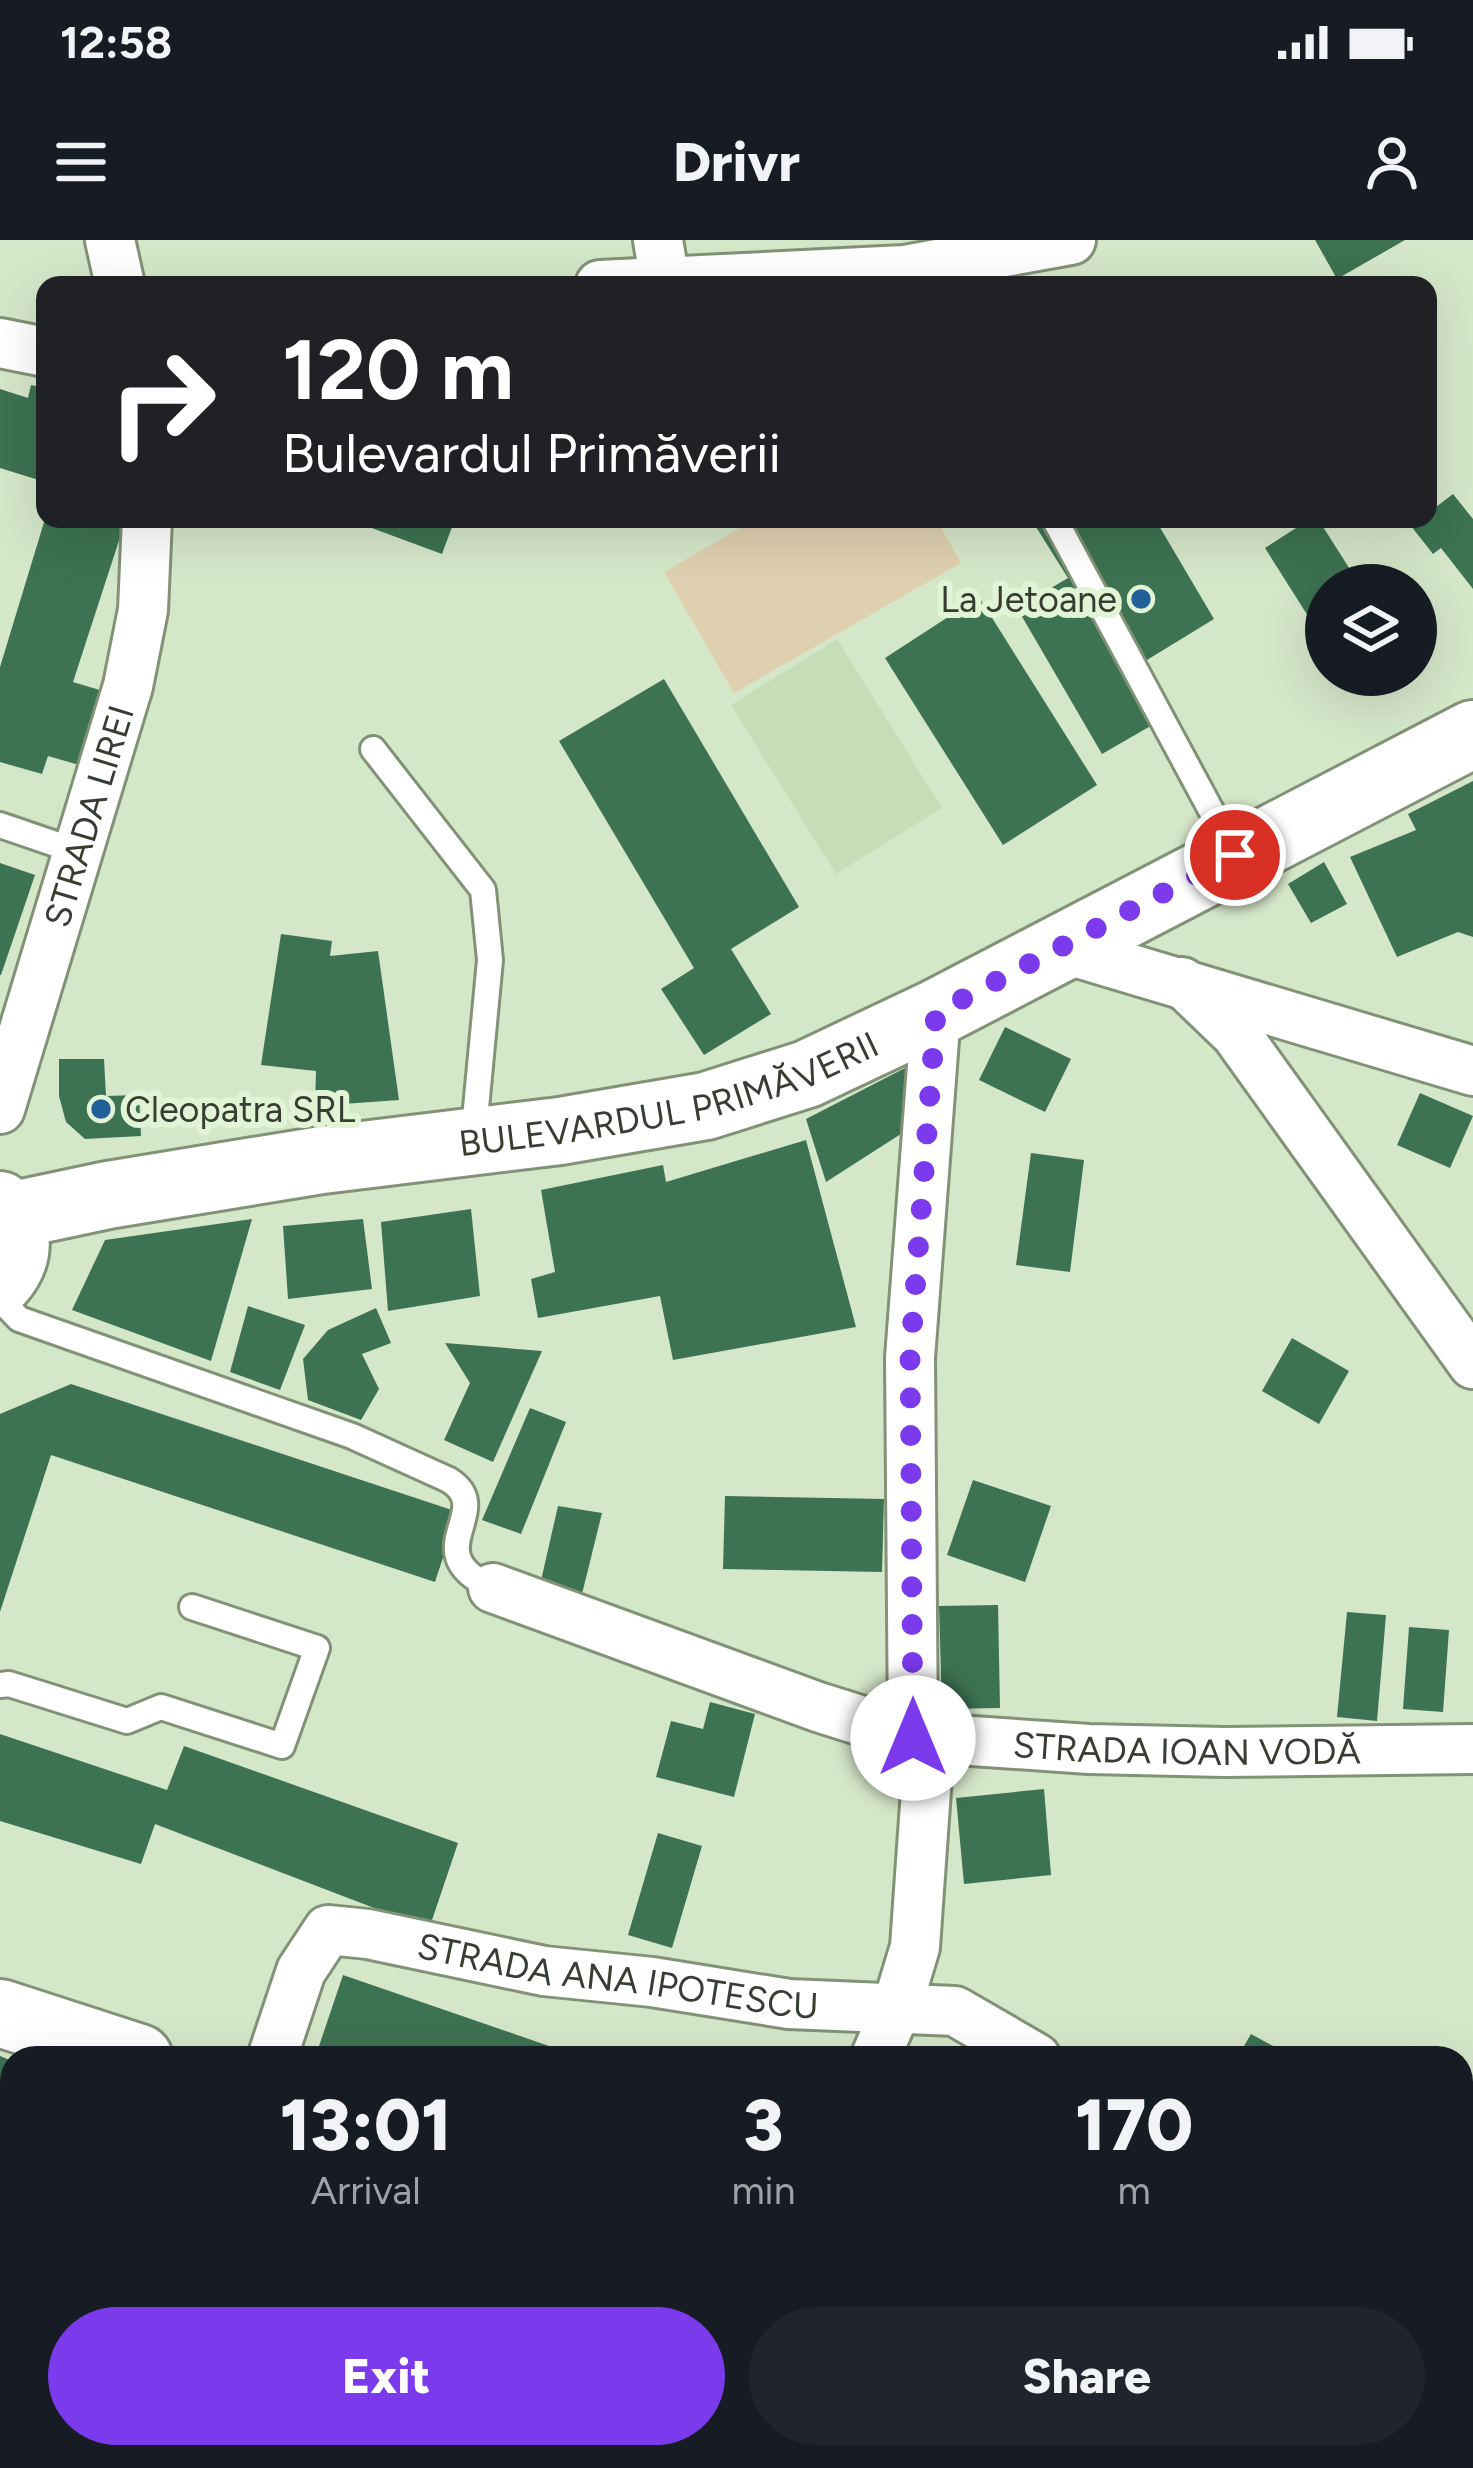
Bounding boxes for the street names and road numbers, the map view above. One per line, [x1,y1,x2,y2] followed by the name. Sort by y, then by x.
[35,700,142,932] street label: STRADA LIREI
[456,1022,885,1165] street label: BULEVARDUL PRIMĂVERII
[1012,1722,1362,1774] street label: STRADA IOAN VODĂ
[414,1924,819,2027] street label: STRADA ANA IPOTESCU

